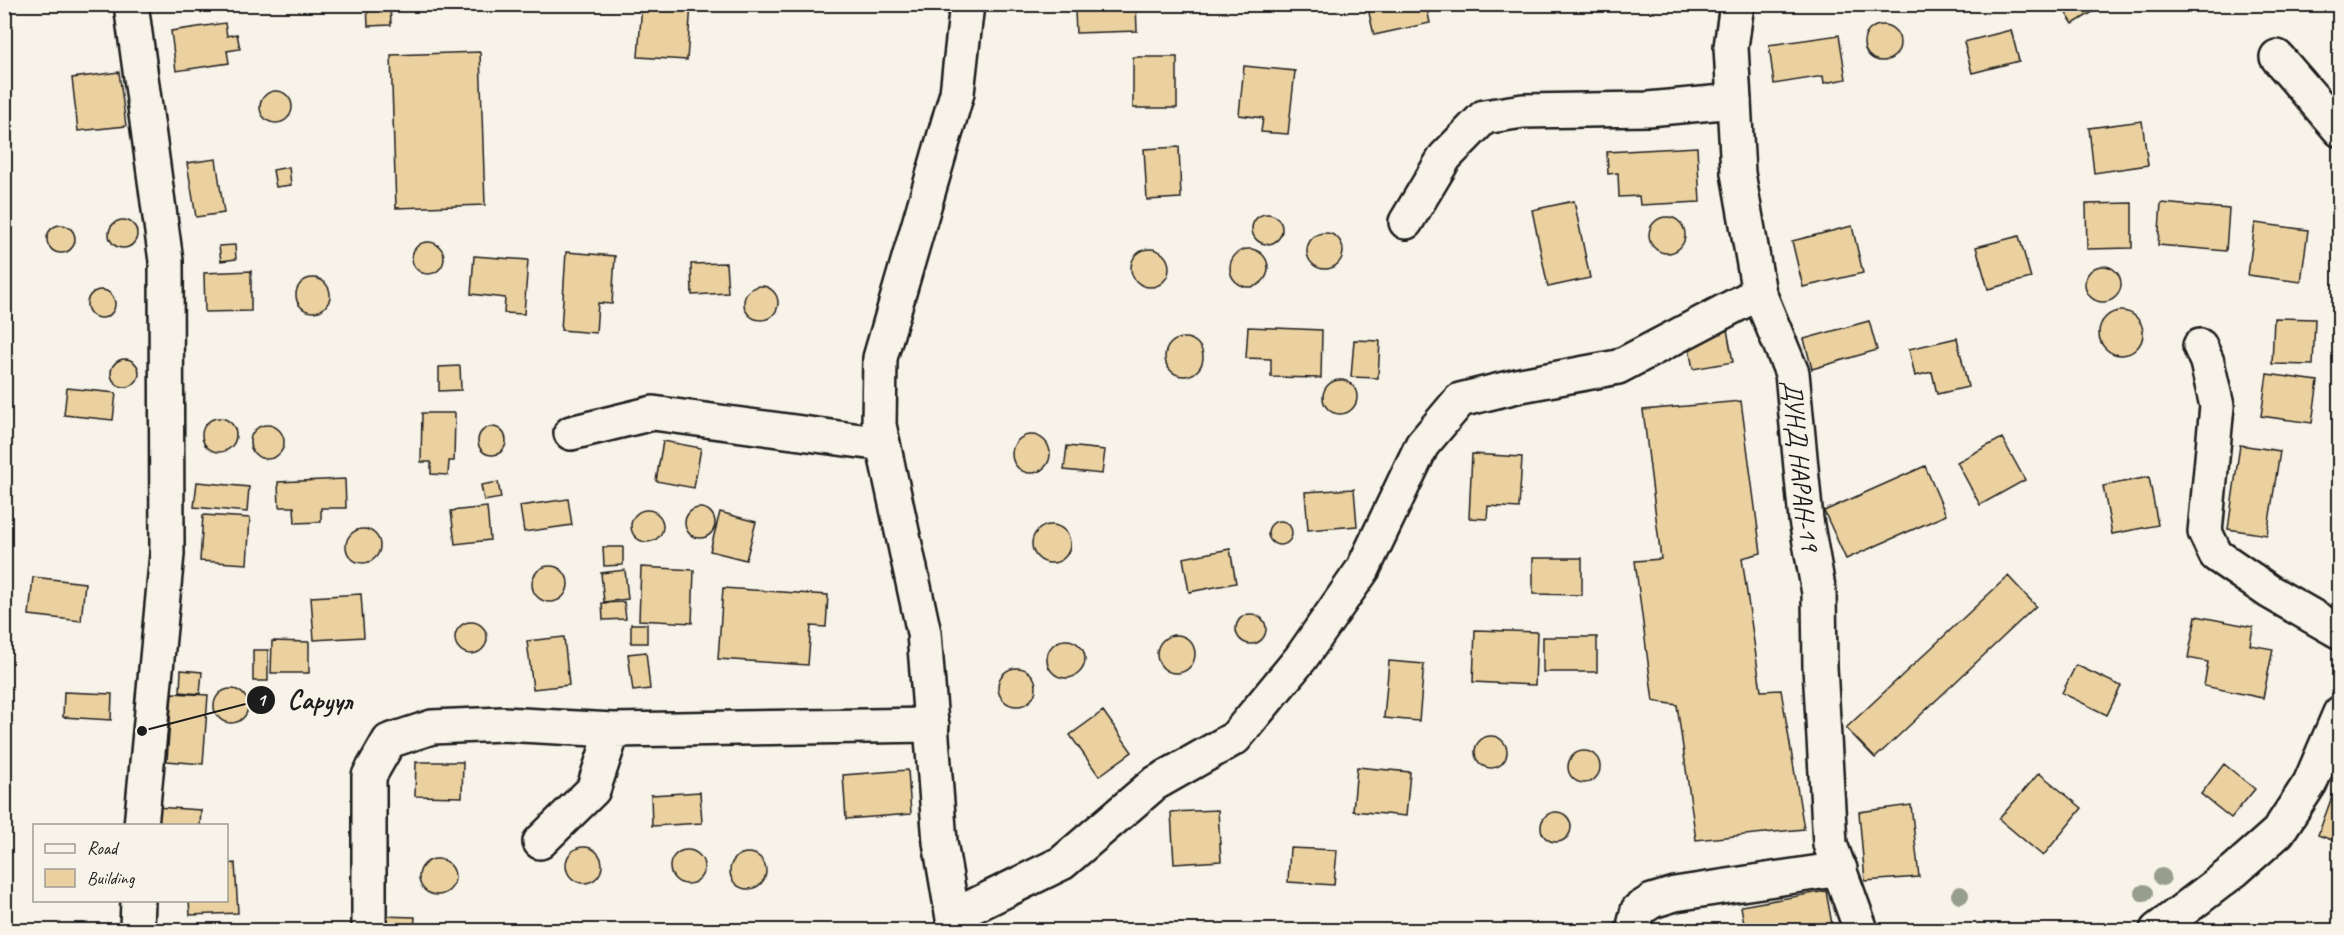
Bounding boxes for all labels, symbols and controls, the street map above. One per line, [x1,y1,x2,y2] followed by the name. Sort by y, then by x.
[1776,379,1828,556] street label: ДУНД НАРАН-19
[246,677,365,722] callout: Саруул
[288,683,354,717] text: Саруул
[257,689,267,711] text: 1
[33,824,228,902] legend
[87,837,120,859] text: Road
[87,867,136,889] text: Building

